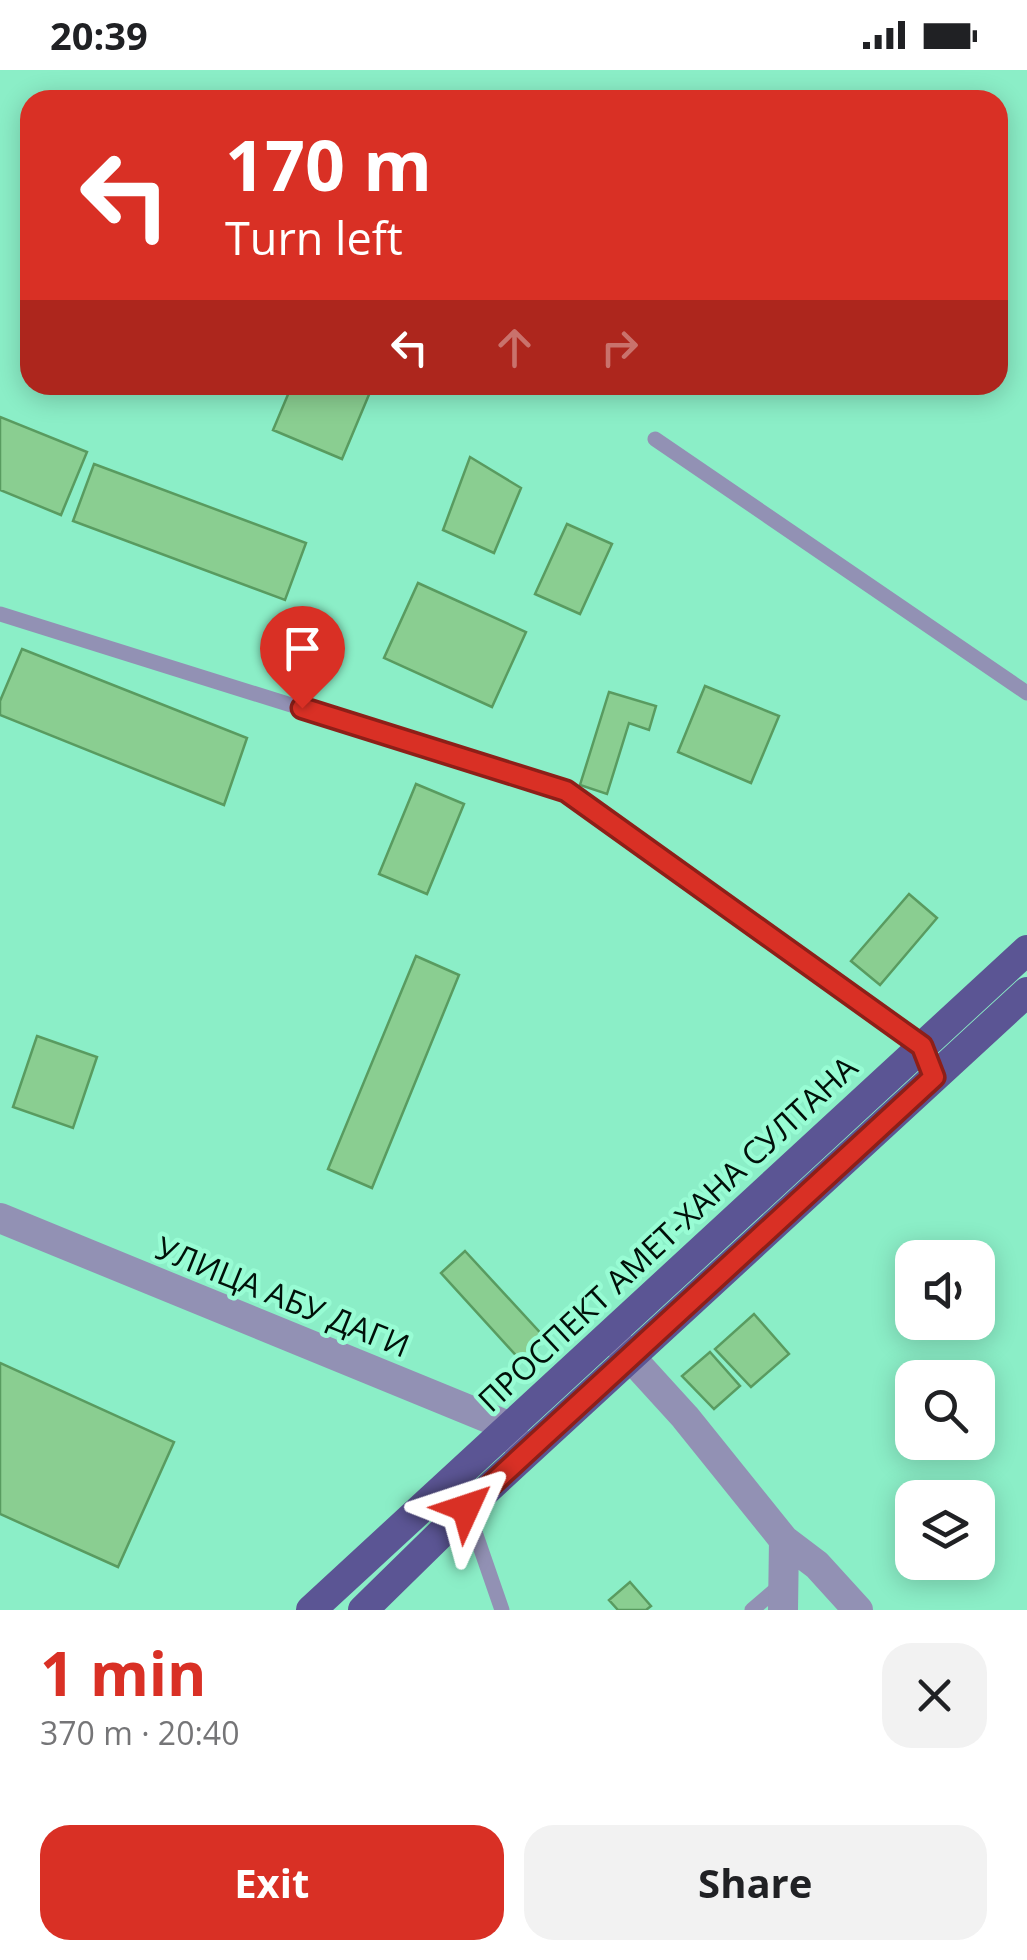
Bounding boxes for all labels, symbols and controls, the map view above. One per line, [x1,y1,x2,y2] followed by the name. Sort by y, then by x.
[50,9,148,61] text: 20:39
[225,116,432,212] text: 170 m
[60,130,190,260] icon: left
[225,207,403,268] text: Turn left
[382,320,437,375] icon: left
[487,320,542,375] icon: ahead
[592,320,647,375] icon: right
[260,606,345,709] pin
[275,621,330,676] icon: arrive
[468,1045,866,1421] street label: ПРОСПЕКТ АМЕТ-ХАНА СУЛТАНА
[150,1226,416,1366] street label: УЛИЦА АБУ ДАГИ
[895,1240,995,1580] map controls
[895,1240,995,1340] button: sound
[895,1360,995,1460] button: search
[414,1456,518,1560] position arrow
[895,1480,995,1580] button: layers
[40,1632,207,1714] text: 1 min
[882,1643,987,1748] button: close
[40,1711,239,1754] text: 370 m · 20:40
[40,1825,504,1940] button: Exit
[524,1825,987,1940] button: Share

